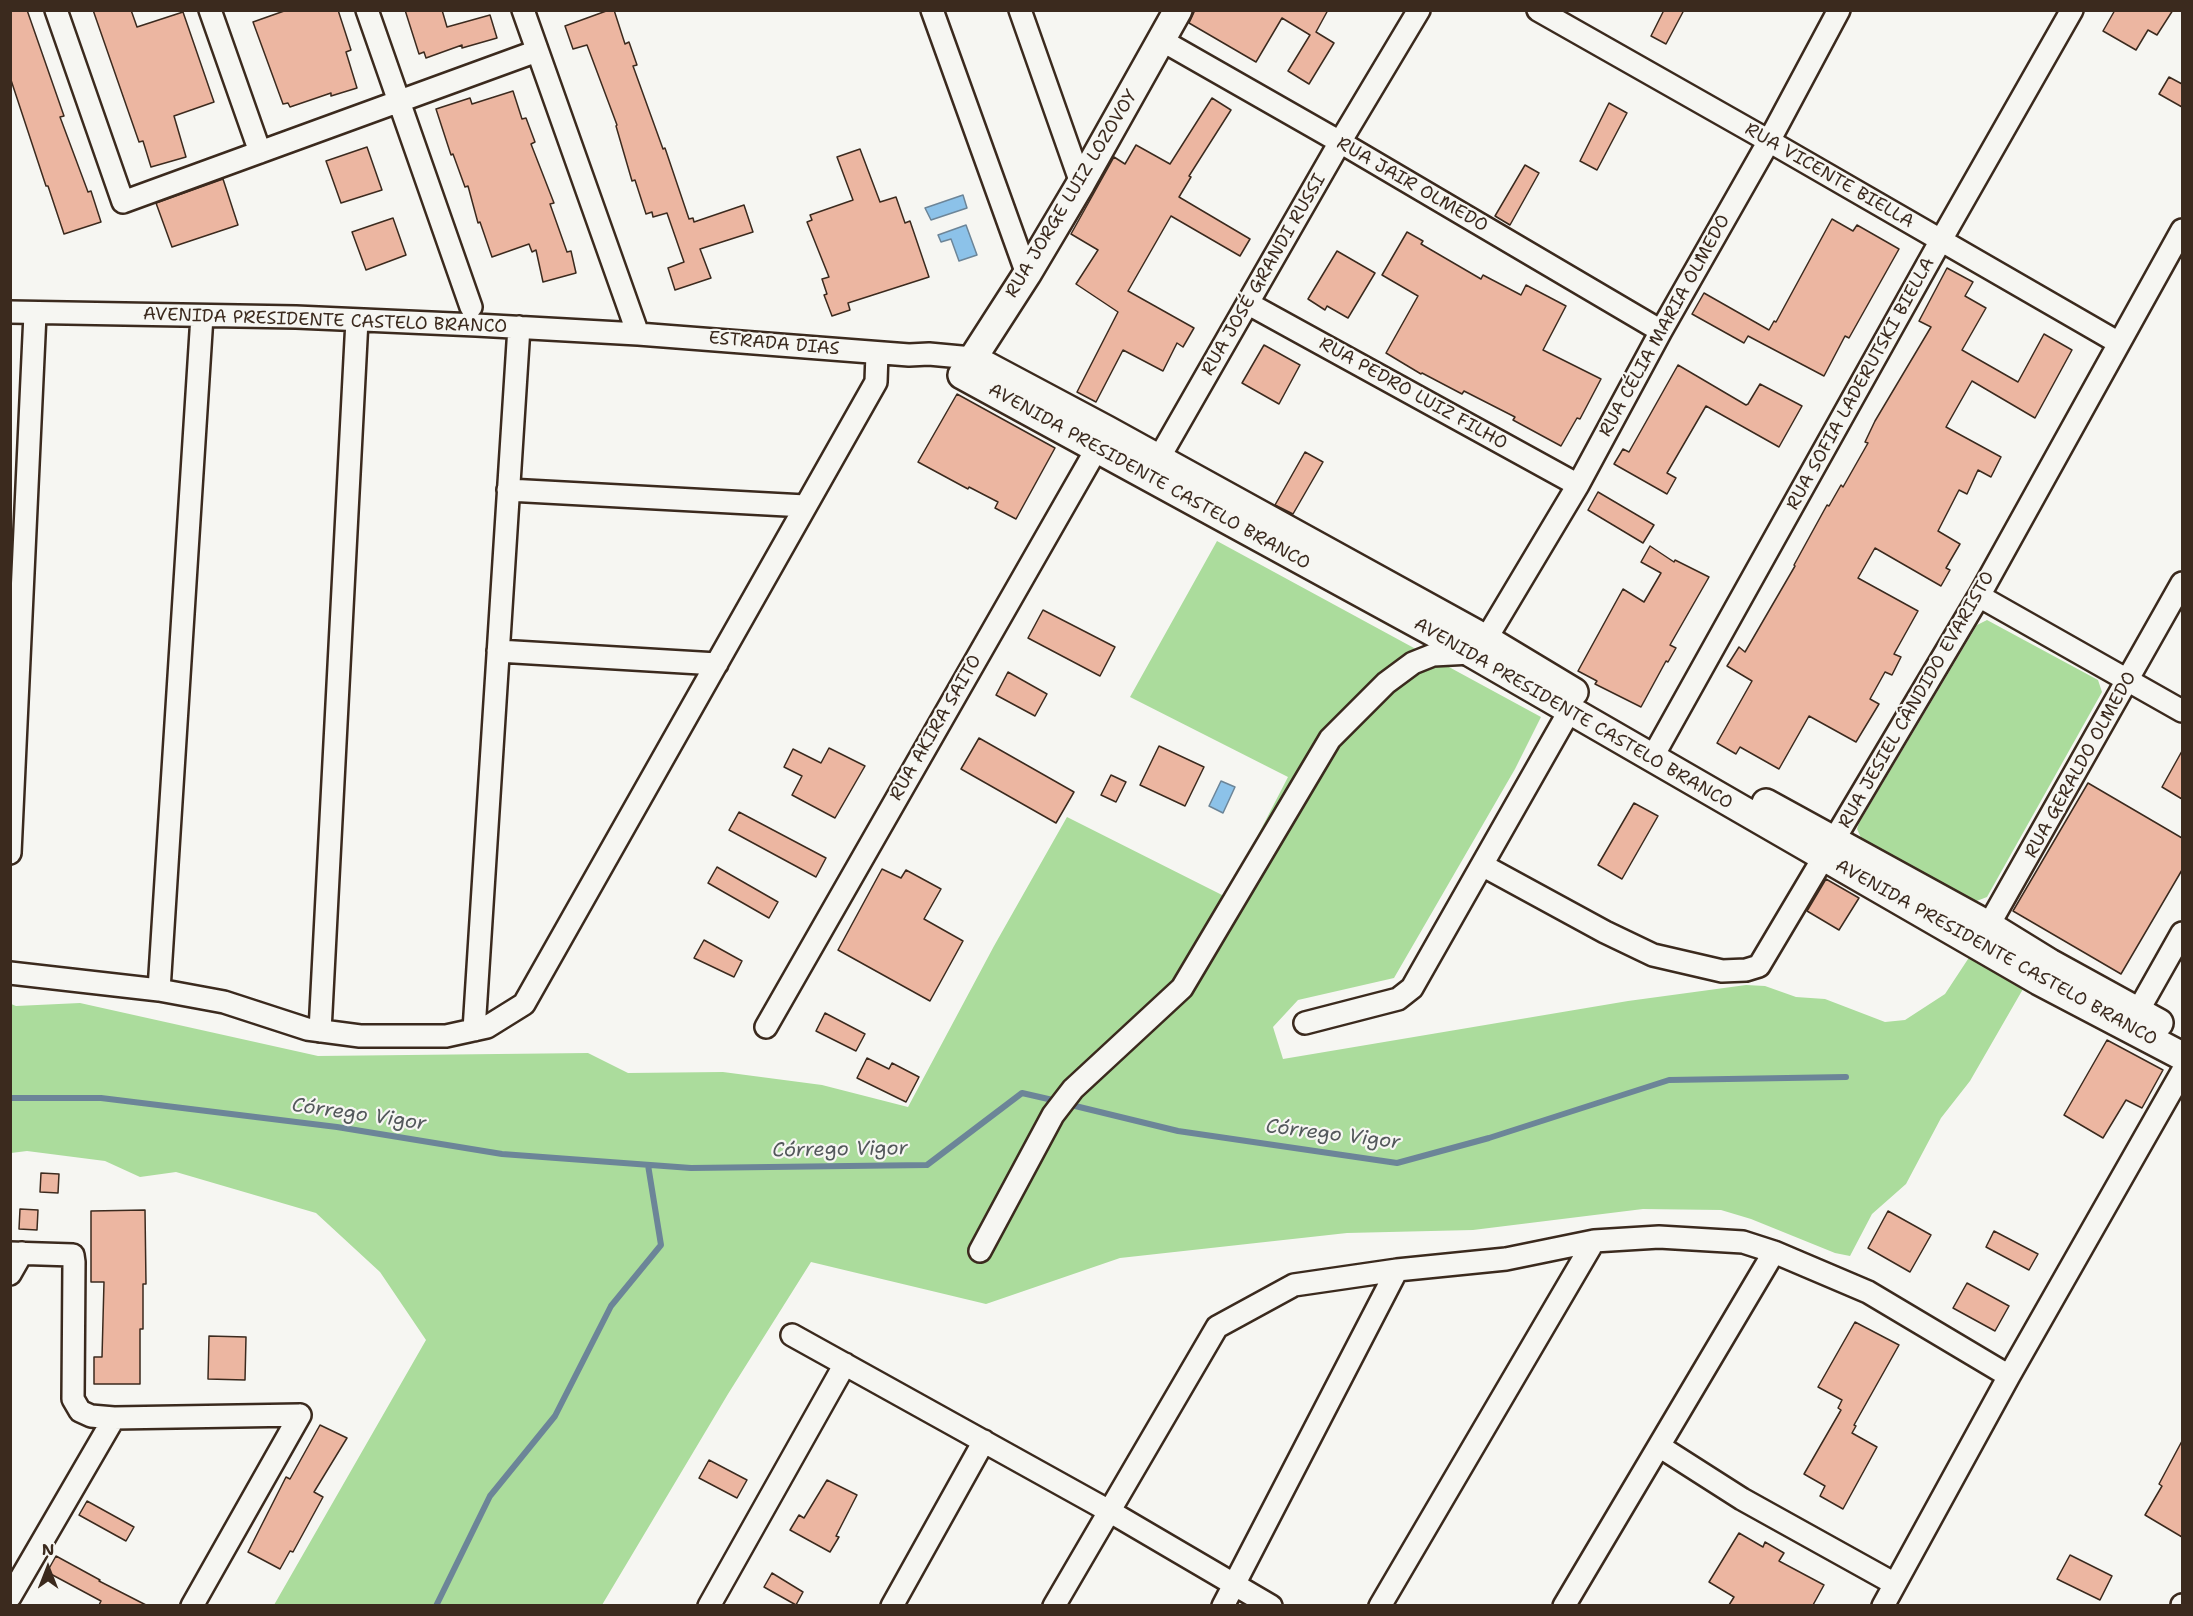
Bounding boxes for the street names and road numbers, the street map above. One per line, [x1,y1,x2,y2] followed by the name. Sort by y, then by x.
[1001,86,1143,302] street label: RUA JORGE LUIZ LOZOVOY
[1741,119,1917,233] street label: RUA VICENTE BIELLA
[1332,133,1492,237] street label: RUA JAIR OLMEDO
[1197,170,1331,380] street label: RUA JOSÉ GRANDI RUSSI
[1595,211,1735,441] street label: RUA CÉLIA MARIA OLMEDO
[1782,254,1940,514] street label: RUA SOFIA LADERUTSKI BIELLA
[142,304,508,338] street label: AVENIDA PRESIDENTE CASTELO BRANCO
[708,328,840,360] street label: ESTRADA DIAS
[1315,333,1511,455] street label: RUA PEDRO LUIZ FILHO
[984,379,1314,575] street label: AVENIDA PRESIDENTE CASTELO BRANCO
[1834,568,2000,832] street label: RUA JESIEL CÂNDIDO EVARISTO
[1410,614,1736,814] street label: AVENIDA PRESIDENTE CASTELO BRANCO
[885,651,987,805] street label: RUA AKIRA SAITO
[2021,668,2141,862] street label: RUA GERALDO OLMEDO
[1831,855,2161,1051] street label: AVENIDA PRESIDENTE CASTELO BRANCO

